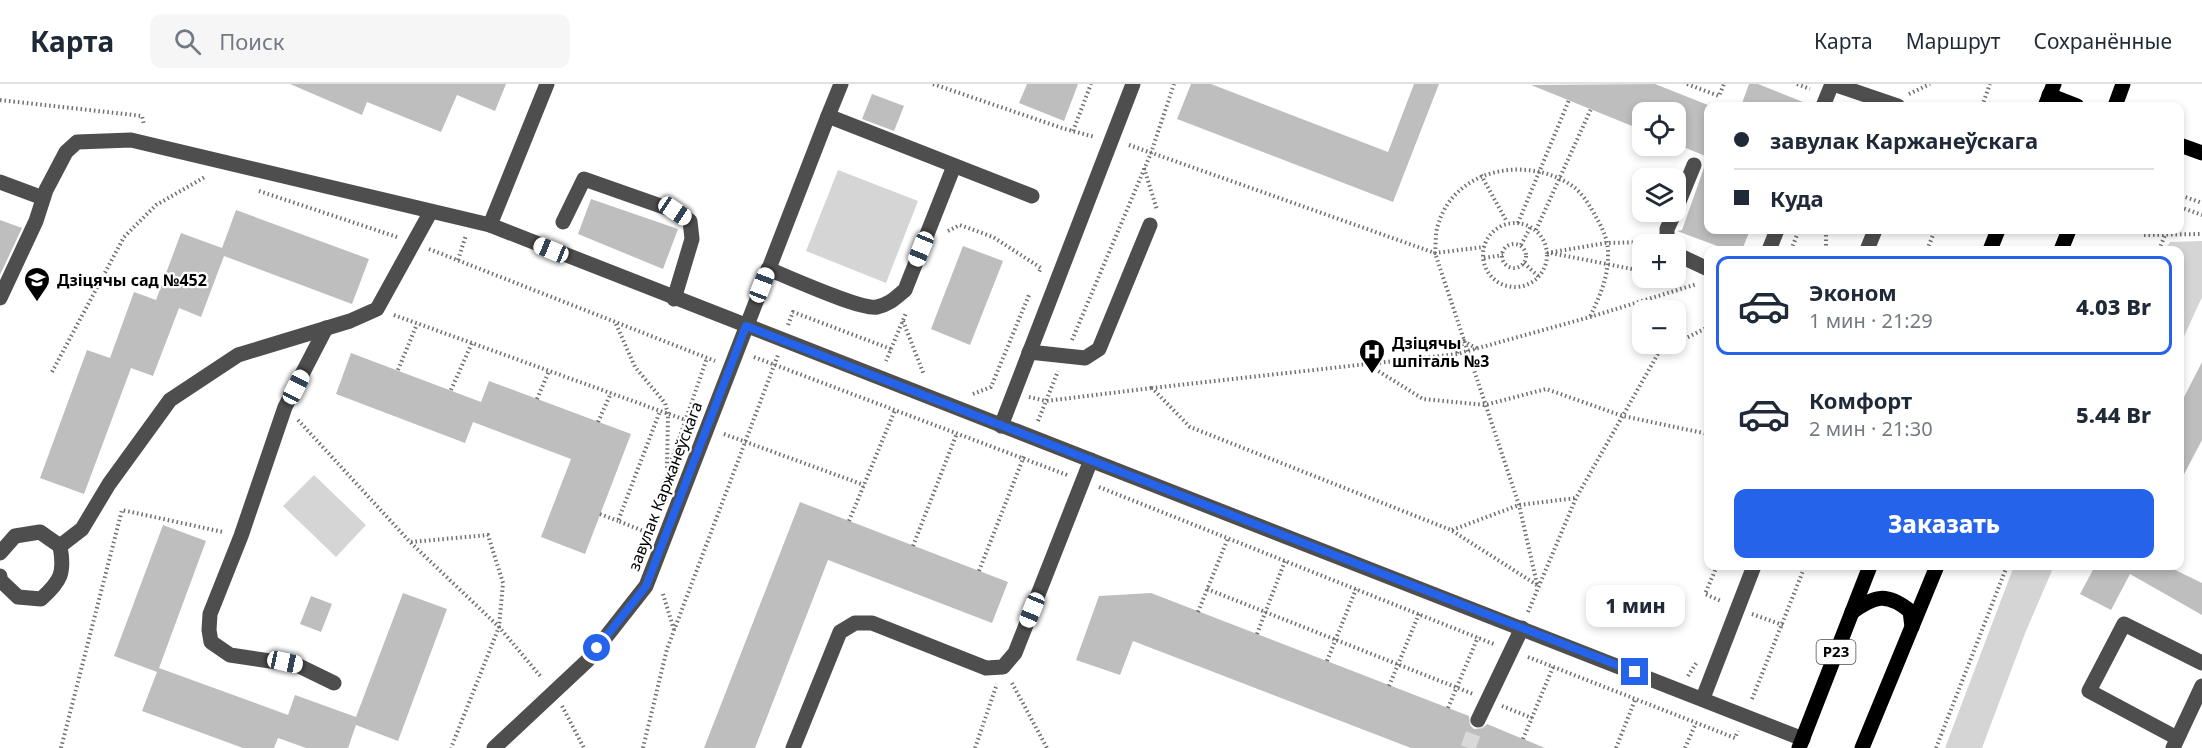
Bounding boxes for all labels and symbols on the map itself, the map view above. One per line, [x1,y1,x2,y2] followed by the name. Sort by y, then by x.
[655,193,695,229] car
[906,229,936,269] car
[531,235,571,265] car
[22,265,52,303] school or university icon: Дзіцячы сад №452
[747,265,777,305] car
[57,269,207,291] place label: Дзіцячы сад №452
[1392,332,1489,372] place label: Дзіцячы шпіталь №3
[1357,337,1387,375] hospital icon: Дзіцячы шпіталь №3
[280,367,312,407] car
[623,398,707,574] street label: завулак Каржанеўскага
[1586,585,1684,627] callout: 1 мин
[1017,590,1047,630] car
[583,634,610,661] route start
[1816,640,1856,664] road number: Р23
[266,649,304,675] car
[1621,658,1648,685] route end

